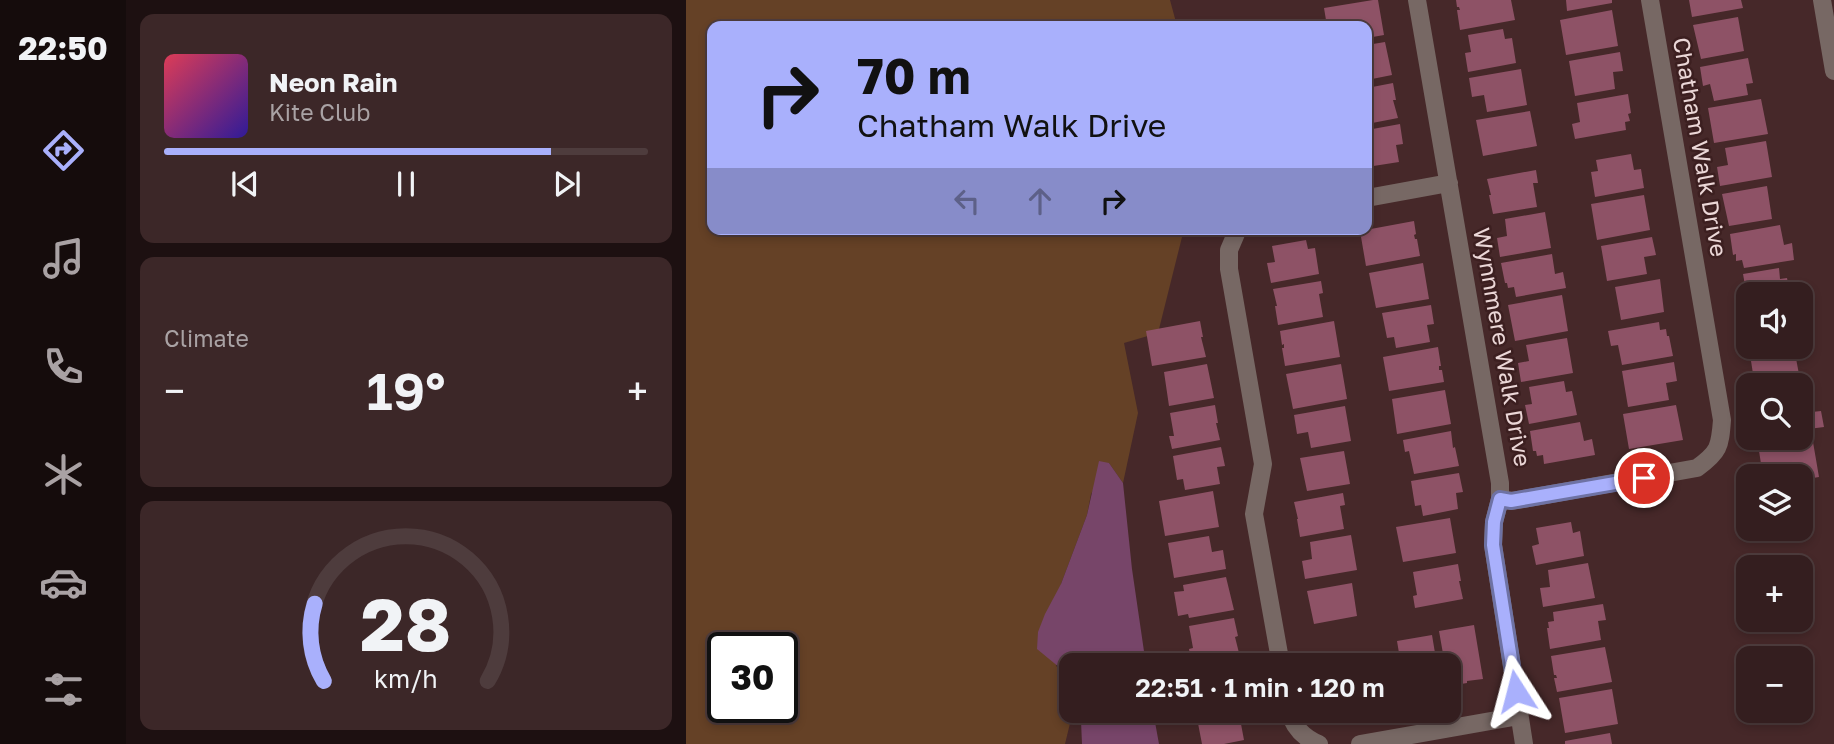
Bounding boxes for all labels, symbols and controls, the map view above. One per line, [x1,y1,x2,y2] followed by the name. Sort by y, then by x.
[18,29,108,67] text: 22:50
[1668,35,1734,259] street label: Chatham Walk Drive
[857,46,971,105] text: 70 m
[742,49,833,140] icon: right
[269,67,398,98] text: Neon Rain
[269,98,370,126] text: Kite Club
[857,106,1166,144] text: Chatham Walk Drive
[39,126,88,175] icon: directions
[226,165,264,203] icon: previous
[387,165,425,203] icon: pause
[548,165,586,203] icon: next
[948,182,986,220] icon: left
[1021,182,1059,220] icon: ahead
[1094,182,1132,220] icon: right
[1468,225,1538,468] street label: Wynnmere Walk Drive
[39,234,88,283] icon: music
[1736,282,1813,723] map controls
[1736,282,1813,359] button: sound
[164,324,249,352] text: Climate
[39,342,88,391] icon: phone
[367,359,445,421] text: 19°
[164,368,185,413] text: −
[627,368,648,413] text: +
[1736,373,1813,450] button: search
[1614,448,1674,508] pin
[39,450,88,499] icon: climate
[1625,459,1663,497] icon: arrive
[1736,464,1813,541] button: layers
[1736,555,1813,632] button: +
[39,558,88,607] icon: car
[361,581,452,668] text: 28
[707,632,798,723] speed limit sign: 30
[1736,646,1813,723] button: −
[1479,654,1553,728] position arrow
[374,663,438,694] text: km/h
[39,665,88,714] icon: filters
[1135,672,1385,703] text: 22:51 · 1 min · 120 m

